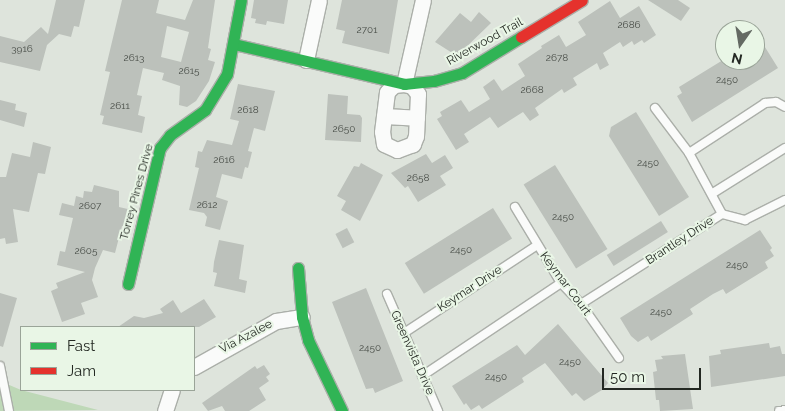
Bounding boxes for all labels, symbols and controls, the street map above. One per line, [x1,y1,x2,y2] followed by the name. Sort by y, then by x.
[444,15,526,69] street label: Riverwood Trail
[617,19,641,31] house number: 2686
[715,20,765,70] north arrow
[357,24,377,36] house number: 2701
[11,43,33,55] house number: 3916
[730,50,744,68] text: N
[124,52,144,64] house number: 2613
[546,52,568,64] house number: 2678
[179,65,199,77] house number: 2615
[716,74,738,86] house number: 2450
[520,84,544,96] house number: 2668
[110,100,130,112] house number: 2611
[237,104,259,116] house number: 2618
[333,123,355,135] house number: 2650
[117,142,157,242] street label: Torrey Pines Drive
[213,154,235,166] house number: 2616
[637,157,659,169] house number: 2450
[407,172,429,184] house number: 2658
[197,199,217,211] house number: 2612
[79,200,101,212] house number: 2607
[552,211,574,223] house number: 2450
[643,214,717,268] street label: Brantley Drive
[450,244,472,256] house number: 2450
[75,245,97,257] house number: 2605
[536,249,594,319] street label: Keymar Court
[726,259,748,271] house number: 2450
[435,263,505,315] street label: Keymar Drive
[650,306,672,318] house number: 2450
[387,309,437,397] street label: Greenvista Drive
[217,317,275,357] street label: Via Azalee
[20,326,195,391] legend
[67,337,95,355] text: Fast
[359,342,381,354] house number: 2450
[559,356,581,368] house number: 2450
[605,358,704,390] scale bar
[67,362,96,380] text: Jam
[610,368,645,386] text: 50 m
[485,371,507,383] house number: 2450

